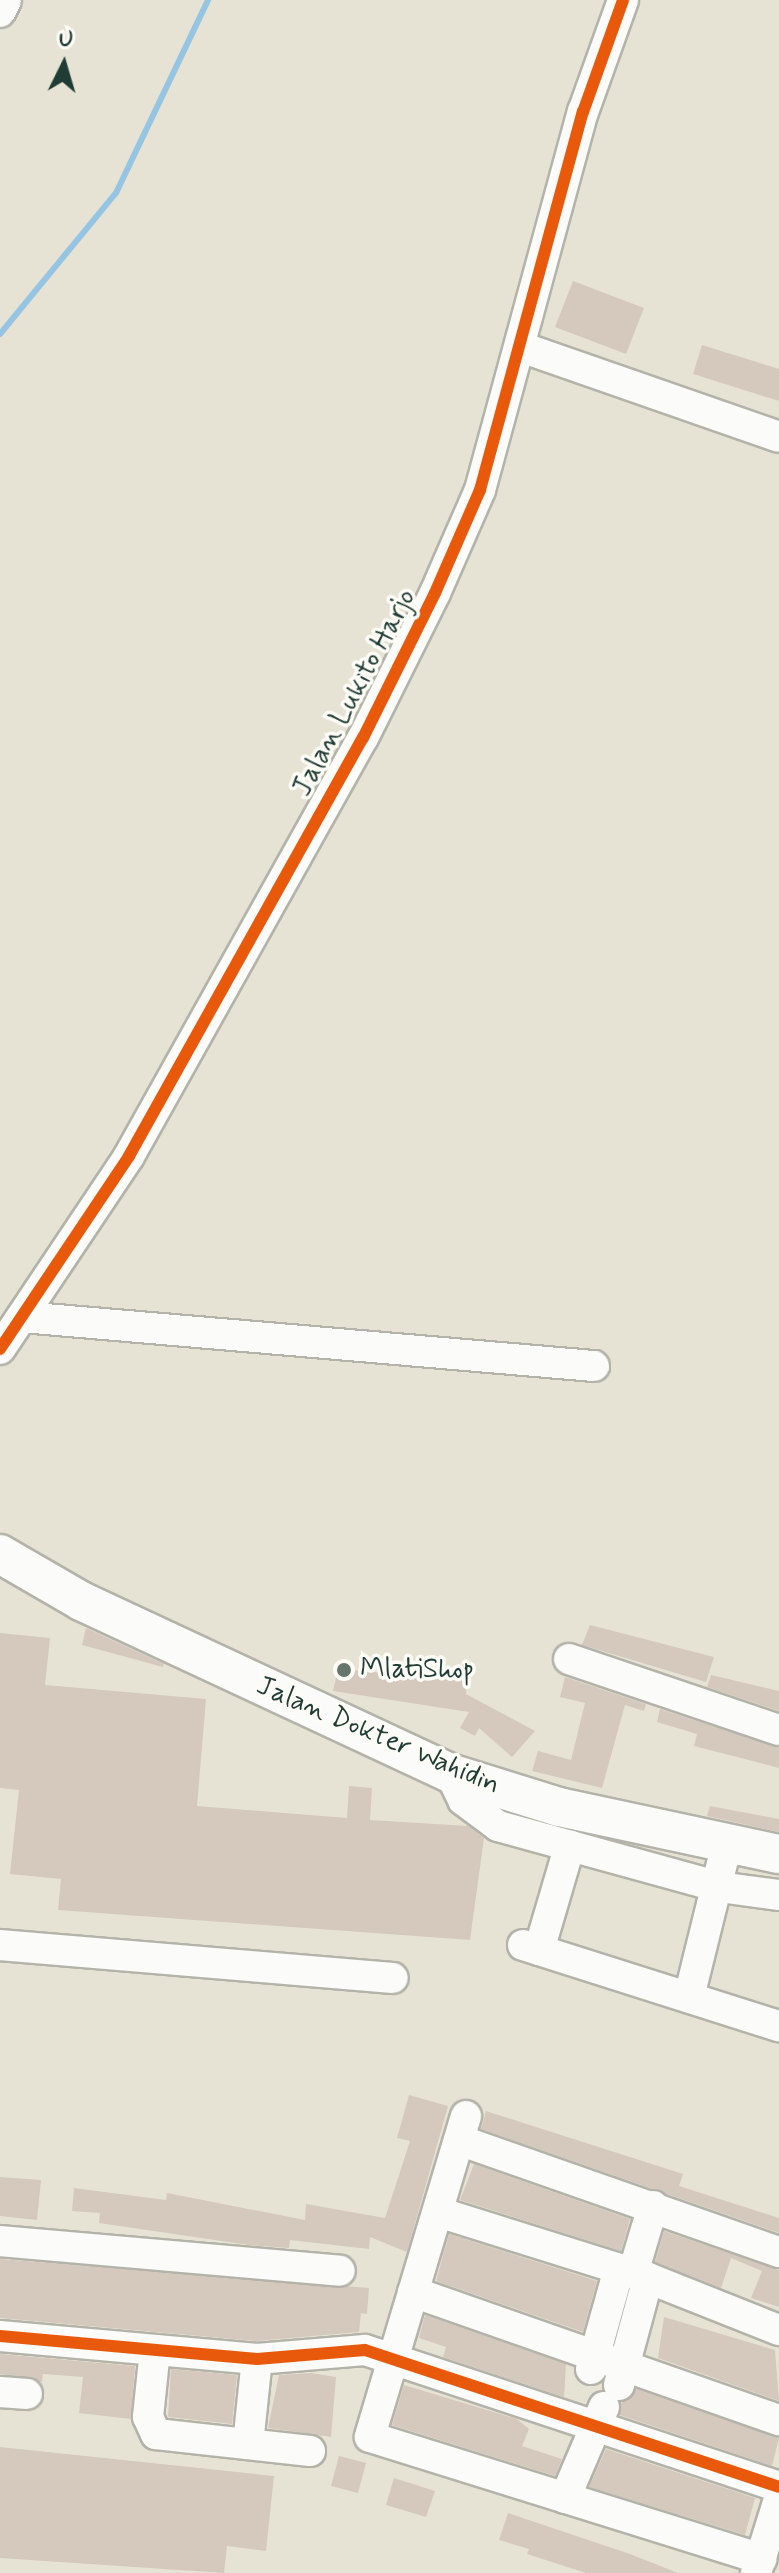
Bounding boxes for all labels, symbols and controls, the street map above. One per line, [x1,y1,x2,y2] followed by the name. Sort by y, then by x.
[24,24,104,104] north arrow
[58,26,74,55] text: U
[288,587,422,799] street label: Jalan Lukito Harjo
[360,1653,474,1687] place label: MlatiShop
[335,1661,353,1679] marker: MlatiShop
[248,1668,508,1804] street label: Jalan Dokter Wahidin

